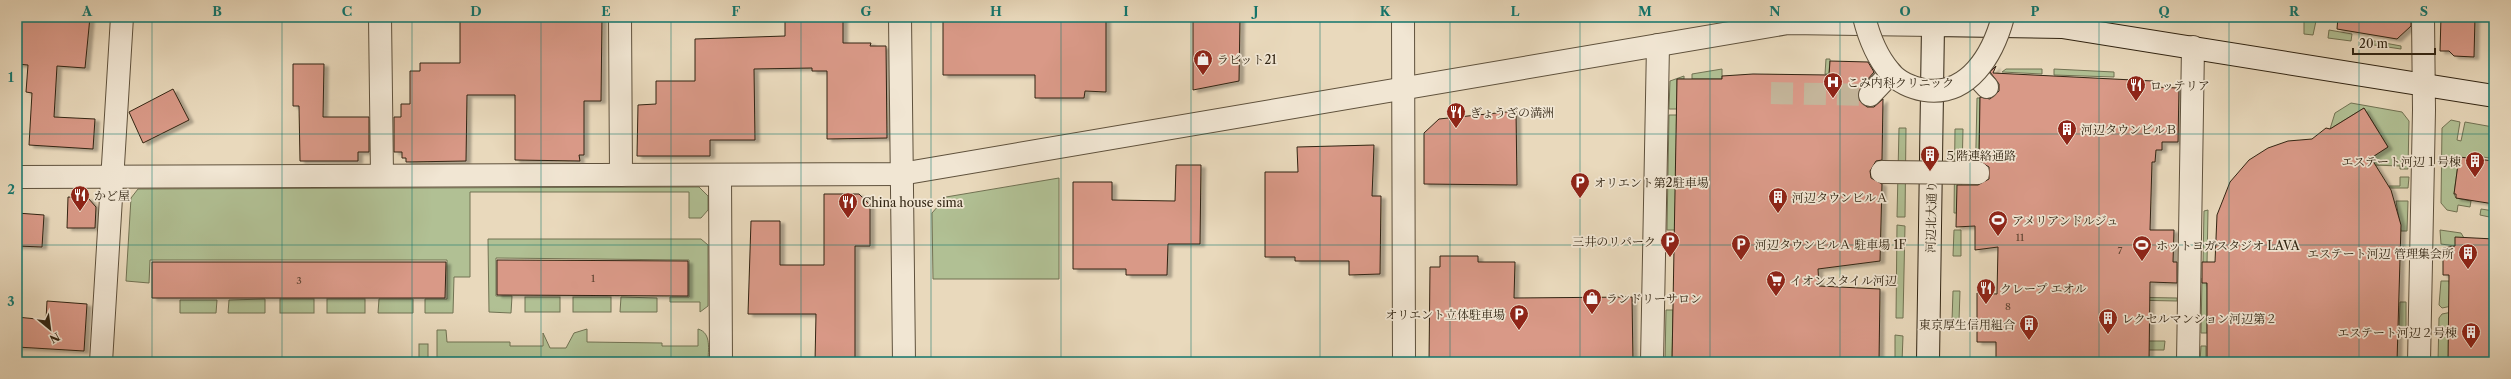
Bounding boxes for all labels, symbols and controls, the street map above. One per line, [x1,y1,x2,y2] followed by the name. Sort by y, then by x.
[81,3,93,19] text: A
[212,3,222,19] text: B
[342,3,352,19] text: C
[470,3,482,19] text: D
[601,3,611,19] text: E
[732,3,741,19] text: F
[860,3,872,19] text: G
[990,3,1002,19] text: H
[1123,3,1129,19] text: I
[1251,3,1259,19] text: J
[1380,3,1391,19] text: K
[1511,3,1520,19] text: L
[1638,3,1652,19] text: M
[1769,3,1781,19] text: N
[1899,3,1911,19] text: O
[2031,3,2040,19] text: P
[2158,3,2170,19] text: Q
[2289,3,2300,19] text: R
[2420,3,2428,19] text: S
[2353,30,2435,56] scale bar
[2359,36,2388,51] text: 20 m
[1192,48,1214,76] shop icon: ラビット21
[1217,52,1276,67] place label: ラビット21
[8,69,14,85] text: 1
[1822,71,1844,99] hospital icon: こみ内科クリニック
[2125,74,2147,102] restaurant icon: ロッテリア
[1847,75,1954,90] place label: こみ内科クリニック
[2150,78,2210,93] place label: ロッテリア
[1445,101,1467,129] restaurant icon: ぎょうざの満洲
[1470,105,1554,120] place label: ぎょうざの満洲
[2056,118,2078,146] building icon: 河辺タウンビルＢ
[2081,122,2177,137] place label: 河辺タウンビルＢ
[1919,144,1941,172] building icon: ５階連絡通路
[1944,148,2016,163] place label: ５階連絡通路
[2464,150,2486,178] building icon: エステート河辺１号棟
[2341,154,2461,169] place label: エステート河辺１号棟
[1569,171,1591,199] parking icon: オリエント第2駐車場
[1594,175,1709,190] place label: オリエント第2駐車場
[7,181,15,197] text: 2
[1923,181,1939,253] street label: 河辺北大通り
[69,184,91,212] restaurant icon: かど屋
[1767,186,1789,214] building icon: 河辺タウンビルＡ
[94,188,130,203] place label: かど屋
[1792,190,1888,205] place label: 河辺タウンビルＡ
[837,191,859,219] restaurant icon: China house sima
[862,195,964,210] place label: China house sima
[1987,209,2009,237] sports icon: アメリアンドルジュ
[2012,213,2118,228] place label: アメリアンドルジュ
[1659,230,1681,258] parking icon: 三井のリパーク
[2016,231,2025,244] house number: 11
[1730,233,1752,261] parking icon: 河辺タウンビルＡ 駐車場 1F
[1572,234,1656,249] place label: 三井のリパーク
[2131,234,2153,262] sports icon: ホットヨガスタジオ LAVA
[1755,237,1906,252] place label: 河辺タウンビルＡ 駐車場 1F
[2156,238,2301,253] place label: ホットヨガスタジオ LAVA
[2457,242,2479,270] building icon: エステート河辺 管理集会所
[2118,244,2123,257] house number: 7
[2307,246,2454,261] place label: エステート河辺 管理集会所
[1765,269,1787,297] supermarket icon: イオンスタイル河辺
[591,272,596,285] house number: 1
[1790,273,1897,288] place label: イオンスタイル河辺
[296,274,302,287] house number: 3
[1975,277,1997,305] restaurant icon: クレープ エオル
[2000,281,2087,296] place label: クレープ エオル
[1581,287,1603,315] shop icon: ランドリーサロン
[1606,291,1702,306] place label: ランドリーサロン
[7,293,15,309] text: 3
[2005,300,2011,313] house number: 8
[1508,303,1530,331] parking icon: オリエント立体駐車場
[1385,307,1505,322] place label: オリエント立体駐車場
[2097,307,2119,335] building icon: レクセルマンション河辺第２
[30,309,70,349] north arrow
[2122,311,2277,326] place label: レクセルマンション河辺第２
[2018,313,2040,341] building icon: 東京厚生信用組合
[1919,317,2015,332] place label: 東京厚生信用組合
[2460,321,2482,349] building icon: エステート河辺２号棟
[2337,325,2457,340] place label: エステート河辺２号棟
[47,329,62,346] text: N

